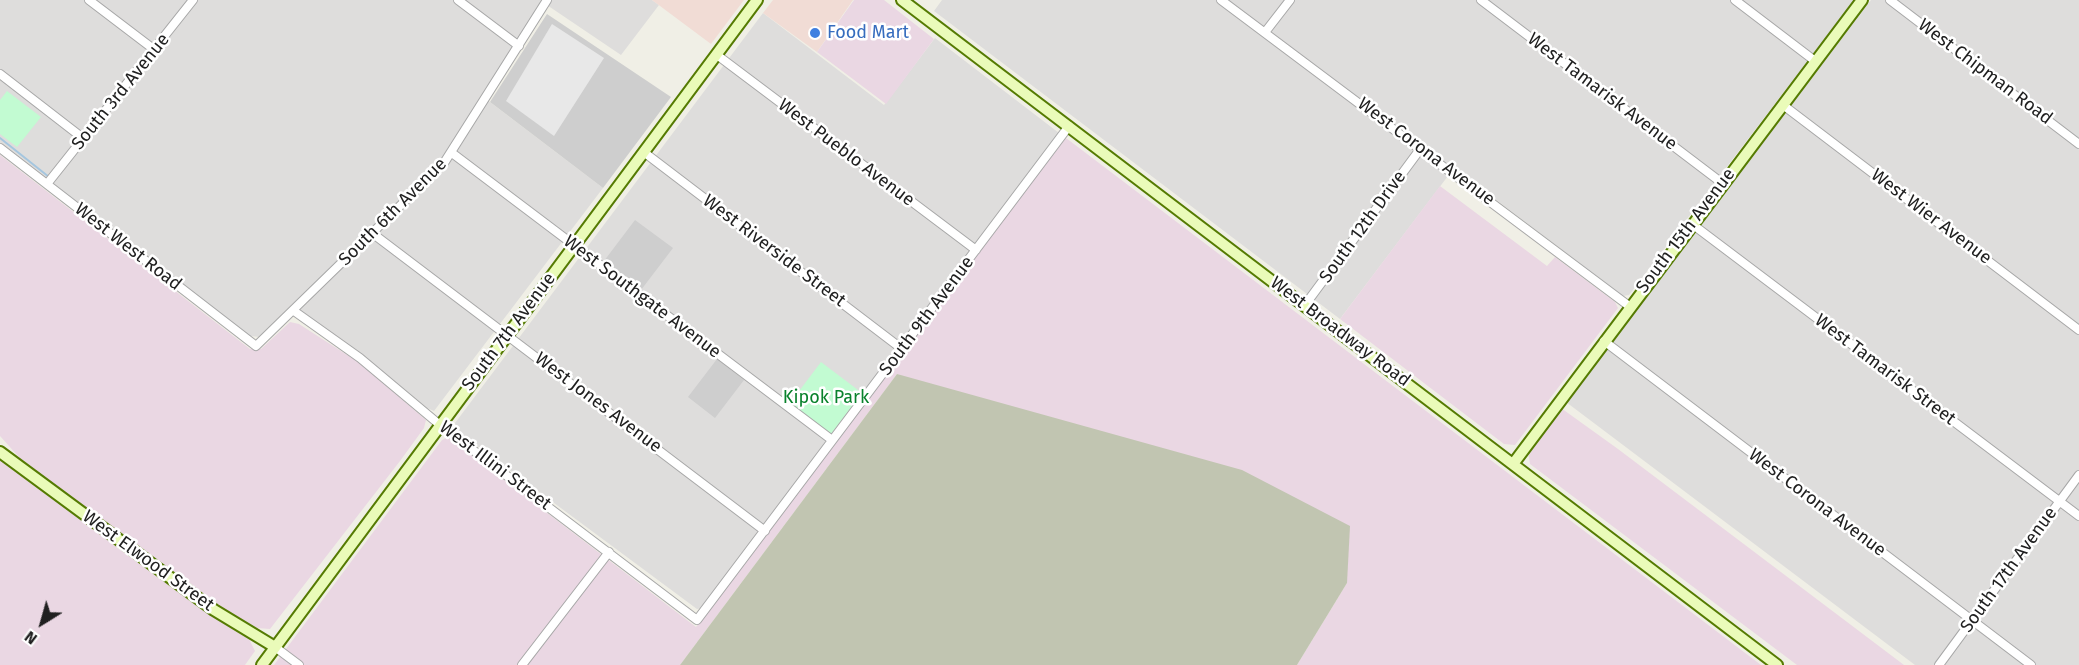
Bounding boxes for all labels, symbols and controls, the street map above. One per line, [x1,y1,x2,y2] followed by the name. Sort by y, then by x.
[1914,14,2056,130] street label: West Chipman Road
[827,22,909,44] place label: Food Mart
[808,26,822,40] marker: Food Mart
[1523,29,1681,155] street label: West Tamarisk Avenue
[68,30,174,154] street label: South 3rd Avenue
[1353,93,1499,211] street label: West Corona Avenue
[773,95,919,211] street label: West Pueblo Avenue
[335,154,451,270] street label: South 6th Avenue
[1632,164,1740,298] street label: South 15th Avenue
[1866,165,1996,269] street label: West Wier Avenue
[1315,167,1411,287] street label: South 12th Drive
[698,190,850,312] street label: West Riverside Street
[70,199,186,295] street label: West West Road
[559,231,725,363] street label: West Southgate Avenue
[875,252,979,380] street label: South 9th Avenue
[458,269,560,395] street label: South 7th Avenue
[1266,272,1414,392] street label: West Broadway Road
[1810,310,1960,430] street label: West Tamarisk Street
[530,348,666,458] street label: West Jones Avenue
[783,387,869,409] park label: Kipok Park
[435,417,555,515] street label: West Illini Street
[1744,444,1890,562] street label: West Corona Avenue
[1956,503,2062,637] street label: South 17th Avenue
[78,506,218,616] street label: West Elwood Street
[12,593,72,653] north arrow
[21,627,41,649] text: N

